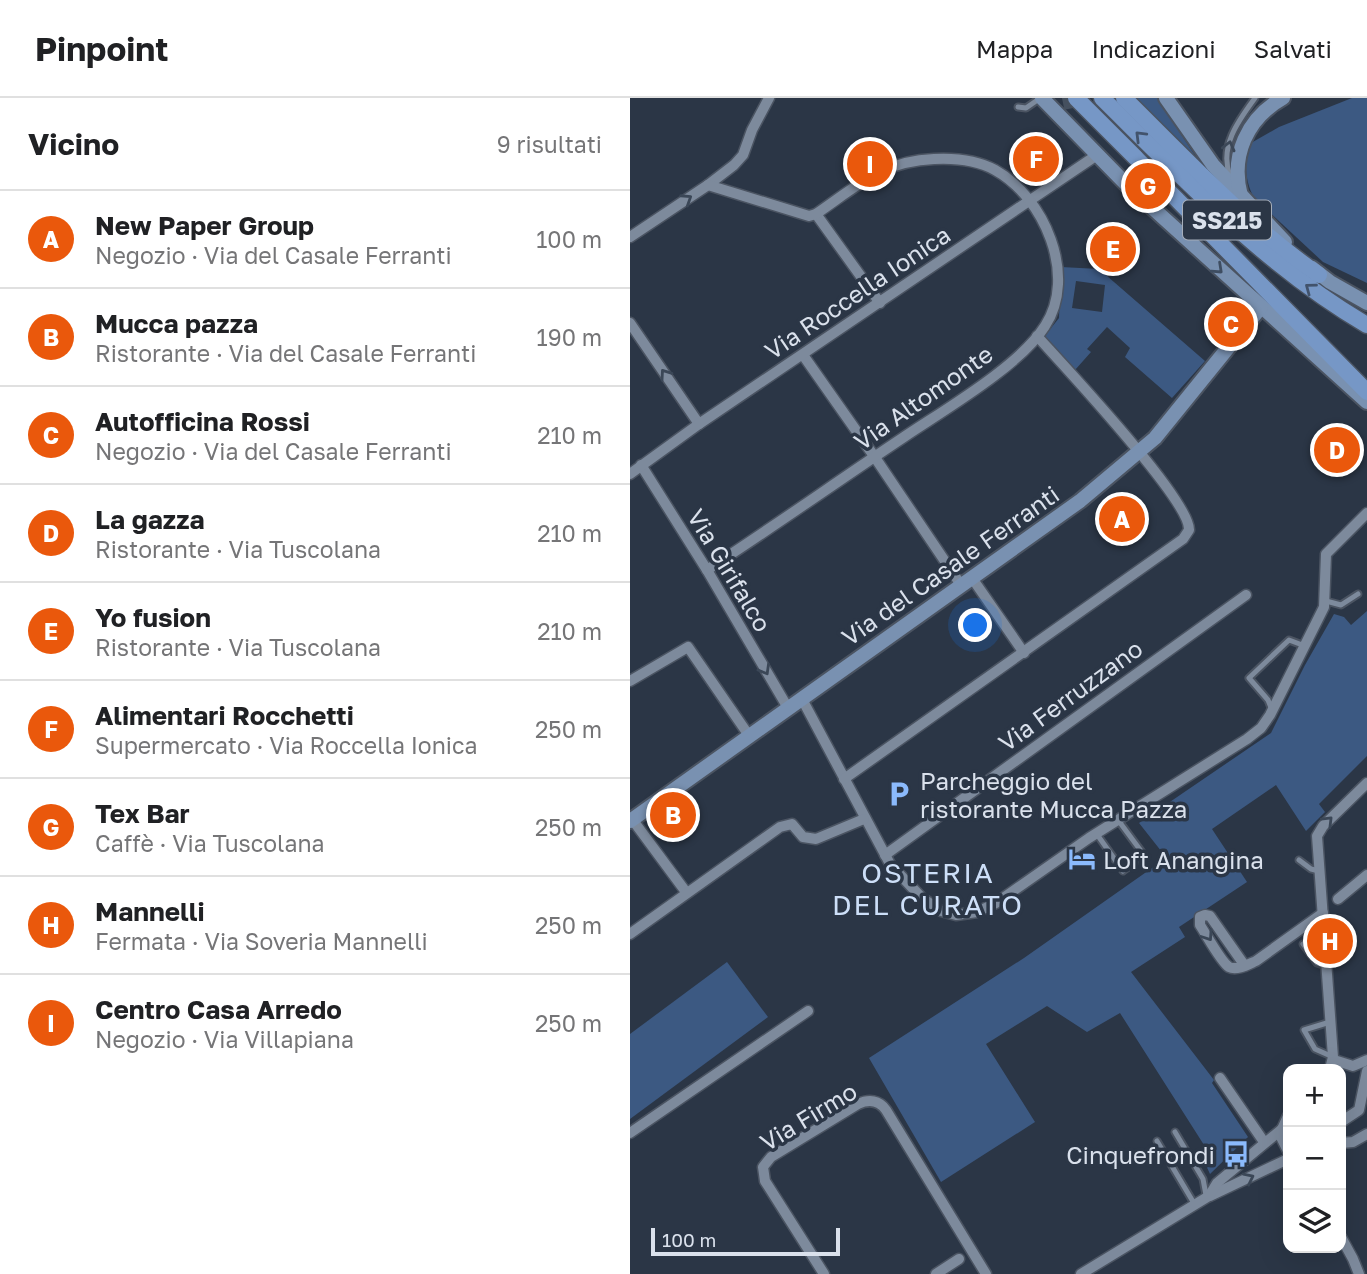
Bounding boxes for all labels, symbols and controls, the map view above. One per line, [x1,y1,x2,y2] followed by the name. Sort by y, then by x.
[35,29,168,68] text: Pinpoint
[976,34,1053,63] text: Mappa
[1091,34,1216,63] text: Indicazioni
[1254,34,1332,63] text: Salvati
[28,126,119,162] text: Vicino
[497,130,602,158] text: 9 risultati
[1136,132,1149,145] one-way arrow
[1013,133,1059,185] pin: F
[847,138,893,190] pin: I
[1221,140,1235,152] one-way arrow
[1125,160,1171,212] pin: G
[679,195,692,208] one-way arrow
[1183,200,1271,239] road number: SS215
[95,210,314,241] text: New Paper Group
[759,219,955,365] street label: Via Roccella Ionica
[1090,223,1136,275] pin: E
[43,225,59,253] text: A
[536,225,602,253] text: 100 m
[95,241,452,269] text: Negozio · Via del Casale Ferranti
[1210,261,1223,273] one-way arrow
[1305,283,1318,296] one-way arrow
[1208,298,1254,350] pin: C
[95,308,258,339] text: Mucca pazza
[43,323,59,351] text: B
[537,323,602,351] text: 190 m
[95,339,476,367] text: Ristorante · Via del Casale Ferranti
[848,339,998,455] street label: Via Altomonte
[661,369,673,382] one-way arrow
[95,406,310,437] text: Autofficina Rossi
[43,421,59,449] text: C
[537,421,602,449] text: 210 m
[1314,424,1360,476] pin: D
[95,437,452,465] text: Negozio · Via del Casale Ferranti
[836,479,1064,651] street label: Via del Casale Ferranti
[1099,493,1145,545] pin: A
[682,503,778,637] street label: Via Girifalco
[95,504,205,535] text: La gazza
[43,519,59,547] text: D
[537,519,602,547] text: 210 m
[95,535,381,563] text: Ristorante · Via Tuscolana
[95,602,211,633] text: Yo fusion
[958,608,992,642] your location
[44,617,58,645] text: E
[537,617,602,645] text: 210 m
[95,633,381,661] text: Ristorante · Via Tuscolana
[992,633,1148,757] street label: Via Ferruzzano
[757,662,770,675] one-way arrow
[95,700,354,731] text: Alimentari Rocchetti
[44,715,58,743] text: F
[535,715,602,743] text: 250 m
[95,731,478,759] text: Supermercato · Via Roccella Ionica
[920,766,1187,823] place label: Parcheggio del ristorante Mucca Pazza
[884,779,914,809] parking icon: Parcheggio del ristorante Mucca Pazza
[650,789,696,841] pin: B
[95,798,190,829] text: Tex Bar
[43,813,59,841] text: G
[535,813,602,841] text: 250 m
[1320,816,1333,829] one-way arrow
[95,829,325,857] text: Caffè · Via Tuscolana
[1067,844,1097,874] hotel icon: Loft Anangina
[1103,845,1264,874] place label: Loft Anangina
[832,856,1024,921] district label: OSTERIA DEL CURATO
[95,896,205,927] text: Mannelli
[42,911,60,939] text: H
[535,911,602,939] text: 250 m
[1307,915,1353,967] pin: H
[95,927,428,955] text: Fermata · Via Soveria Mannelli
[1199,928,1212,941] one-way arrow
[95,994,342,1025] text: Centro Casa Arredo
[47,1009,55,1037] text: I
[535,1009,602,1037] text: 250 m
[95,1025,354,1053] text: Negozio · Via Villapiana
[1283,1064,1346,1253] map controls
[1283,1064,1346,1127] button: +
[754,1076,862,1156] street label: Via Firmo
[1283,1127,1346,1190] button: −
[1221,1139,1251,1169] bus stop icon: Cinquefrondi
[1066,1140,1215,1169] place label: Cinquefrondi
[1242,1173,1254,1187] one-way arrow
[1283,1190,1346,1253] button: layers
[651,1225,840,1257] scale bar
[662,1228,716,1251] text: 100 m

